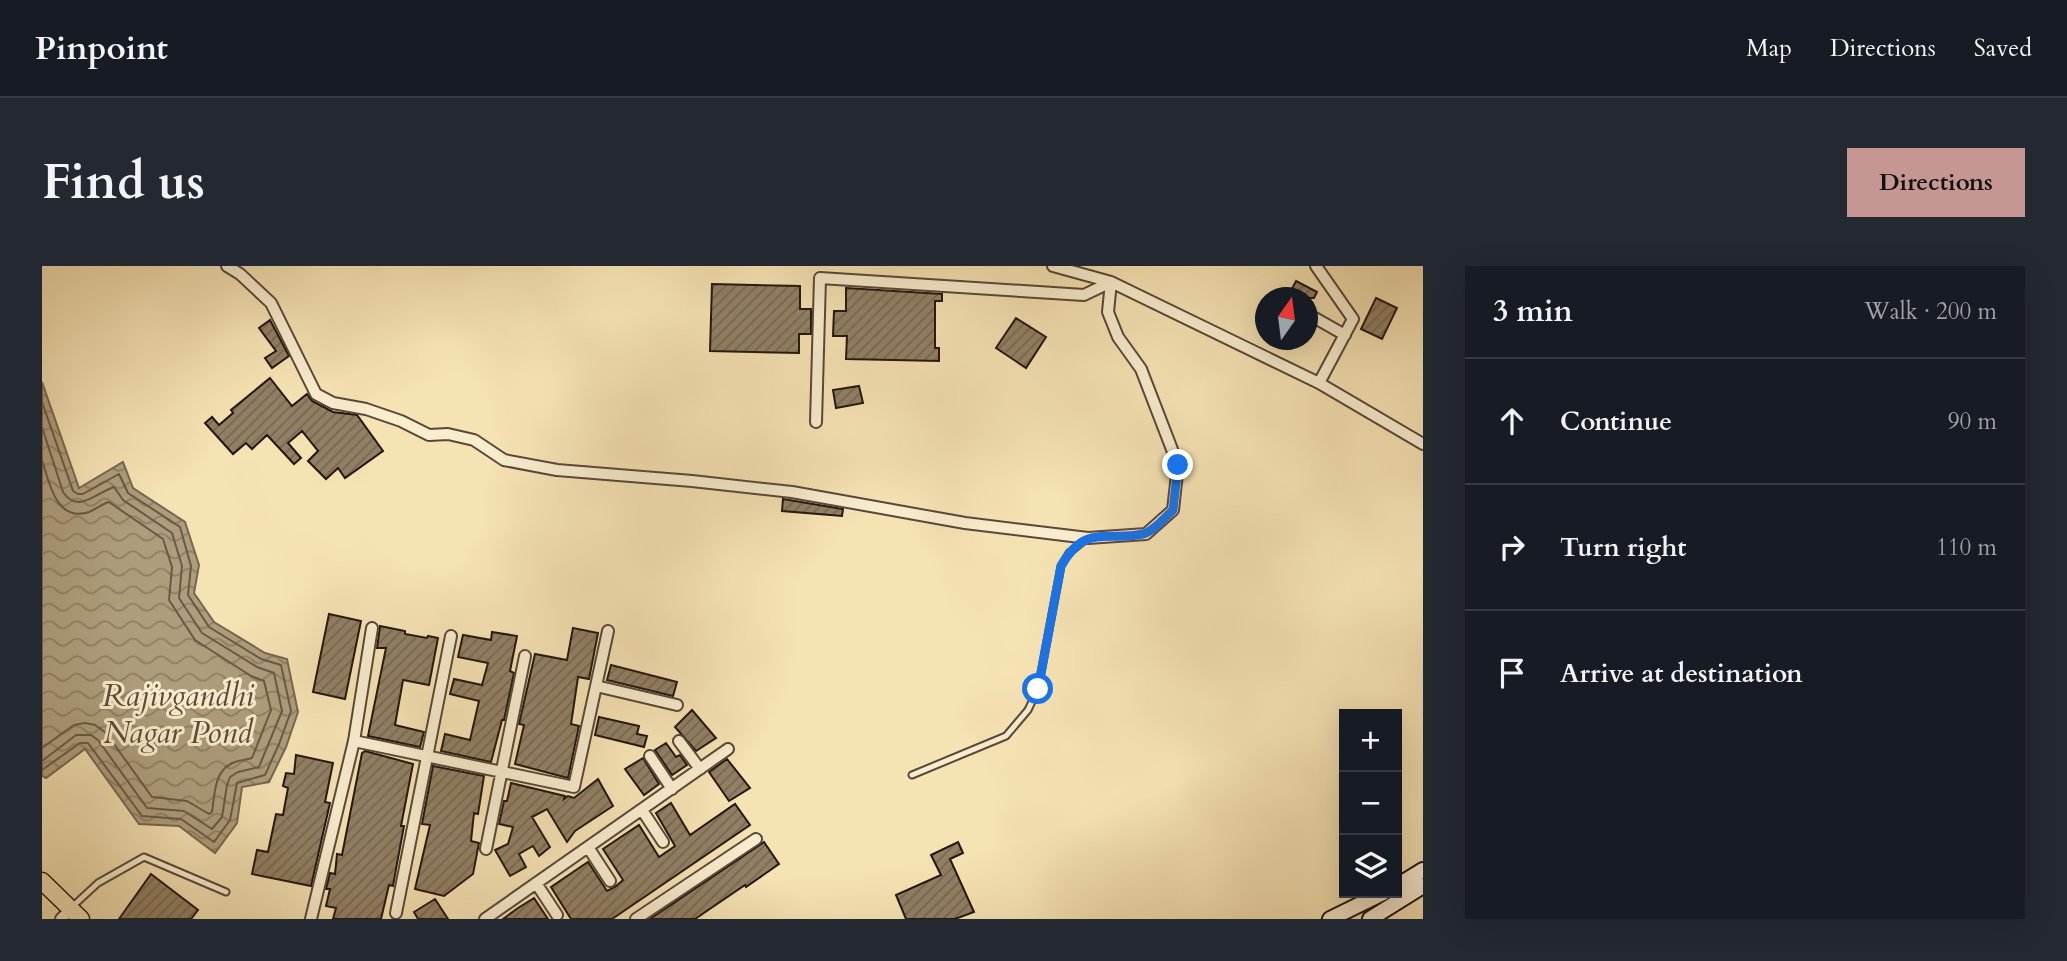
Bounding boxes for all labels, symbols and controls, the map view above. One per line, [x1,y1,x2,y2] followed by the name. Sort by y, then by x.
[35,26,168,71] text: Pinpoint
[1746,32,1792,65] text: Map
[1830,32,1936,65] text: Directions
[1974,32,2032,65] text: Saved
[1847,148,2025,217] button: Directions
[42,149,205,216] text: Find us
[1255,287,1318,350] north arrow
[1493,291,1573,332] text: 3 min
[1864,296,1997,327] text: Walk · 200 m
[1493,402,1531,440] icon: ahead
[1560,404,1672,439] text: Continue
[1948,406,1997,437] text: 90 m
[1162,449,1193,480] route end
[1493,528,1531,566] icon: right
[1560,530,1687,565] text: Turn right
[1936,532,1997,563] text: 110 m
[1493,654,1531,692] icon: arrive
[1560,656,1803,691] text: Arrive at destination
[1022,673,1053,704] route start
[102,674,254,755] water label: Rajivgandhi Nagar Pond
[1339,709,1402,898] map controls
[1339,709,1402,772] button: +
[1339,772,1402,835] button: −
[1339,835,1402,898] button: layers

